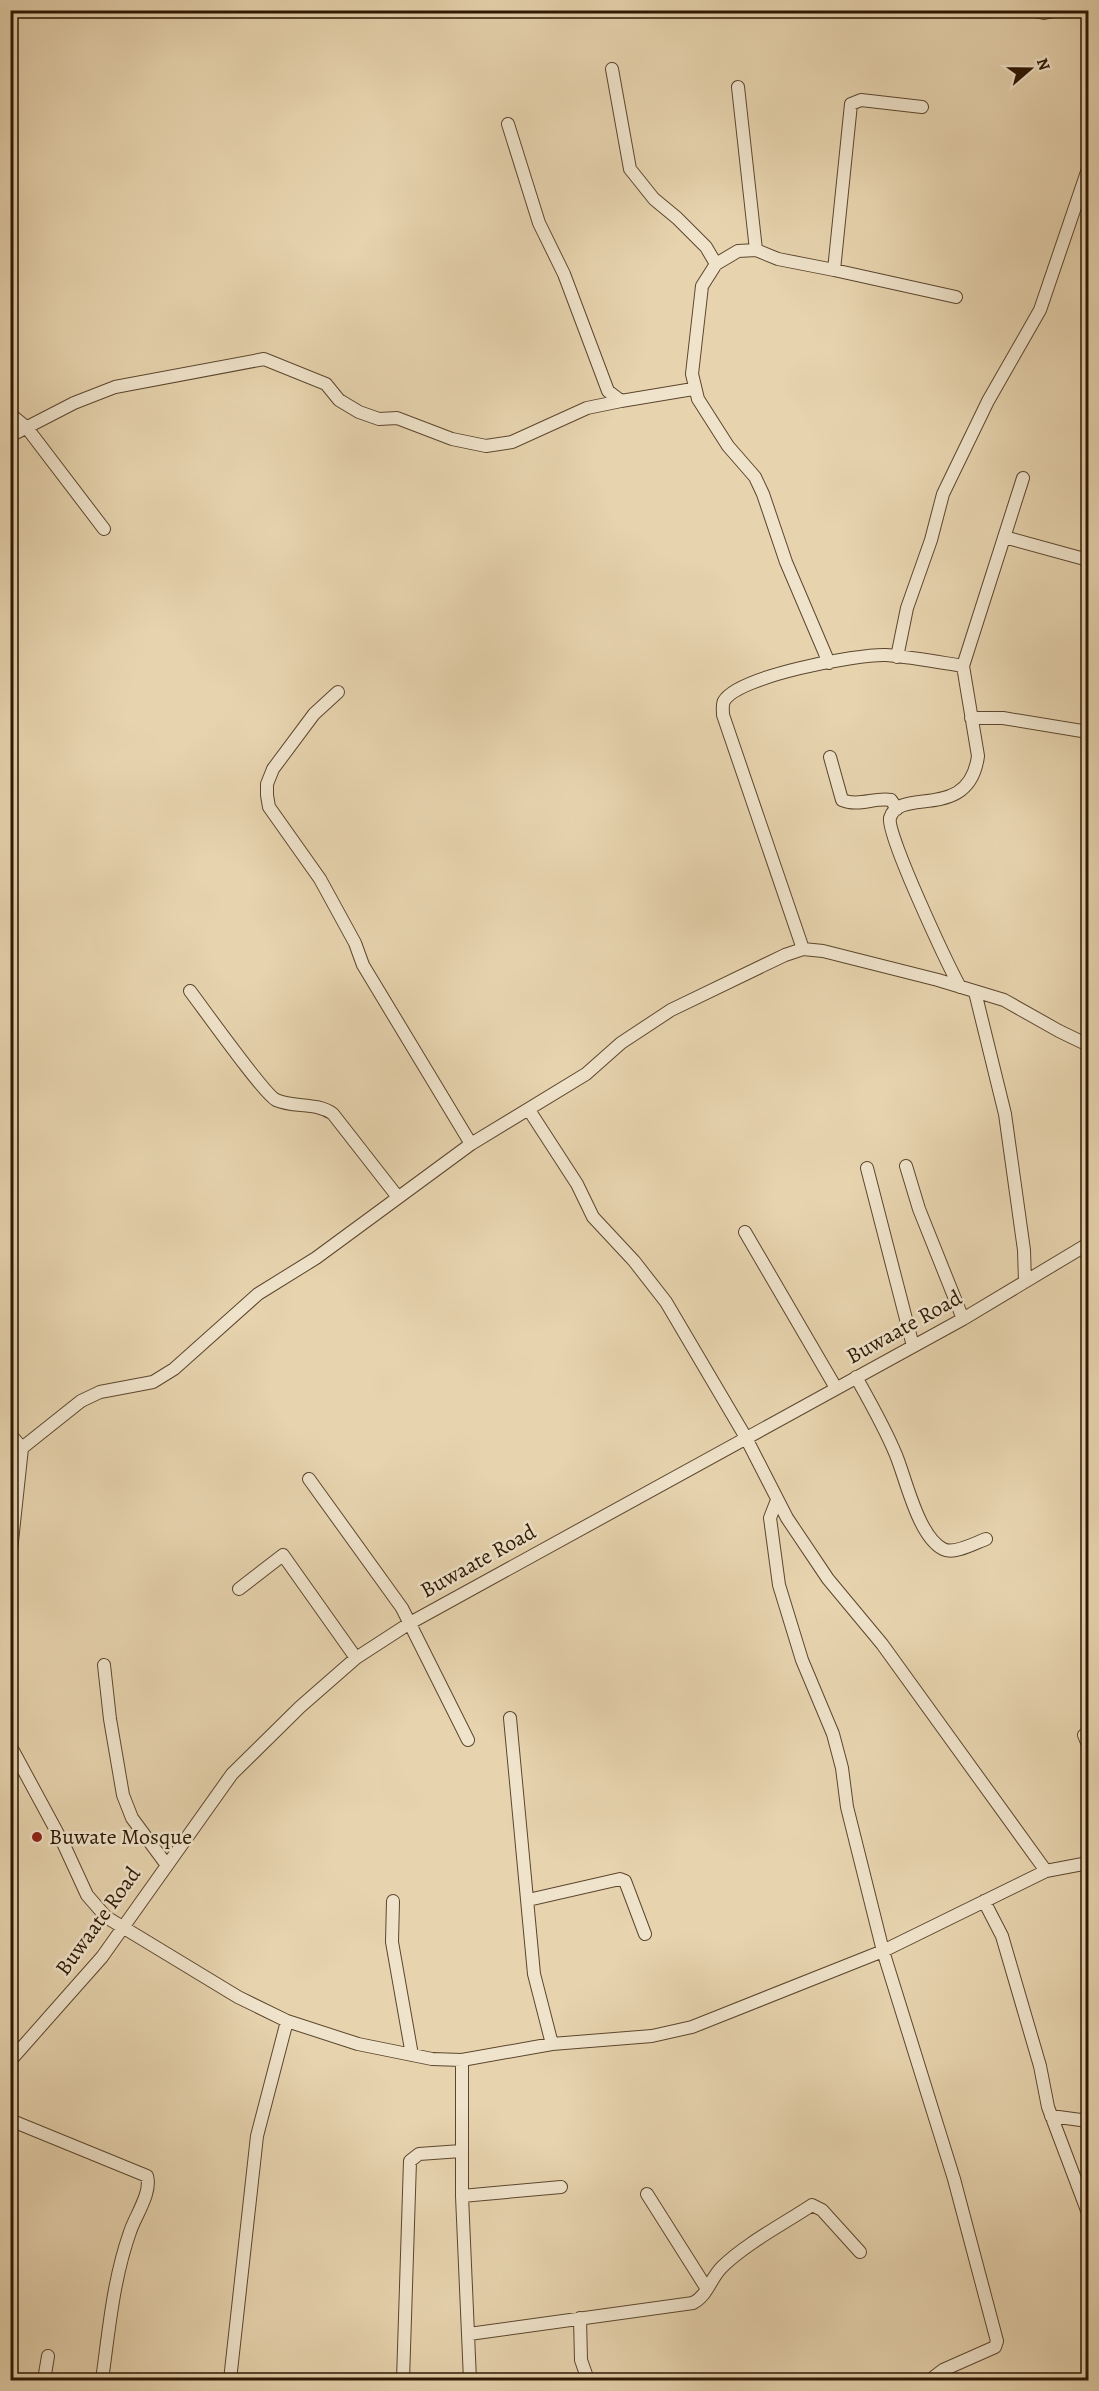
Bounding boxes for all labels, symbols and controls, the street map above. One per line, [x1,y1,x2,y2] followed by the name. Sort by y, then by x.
[1000,39,1060,99] north arrow
[1031,55,1056,74] text: N
[841,1283,967,1371] street label: Buwaate Road
[415,1517,541,1605] street label: Buwaate Road
[49,1822,192,1852] place label: Buwate Mosque
[30,1830,44,1844] marker: Buwate Mosque
[48,1860,148,1982] street label: Buwaate Road

